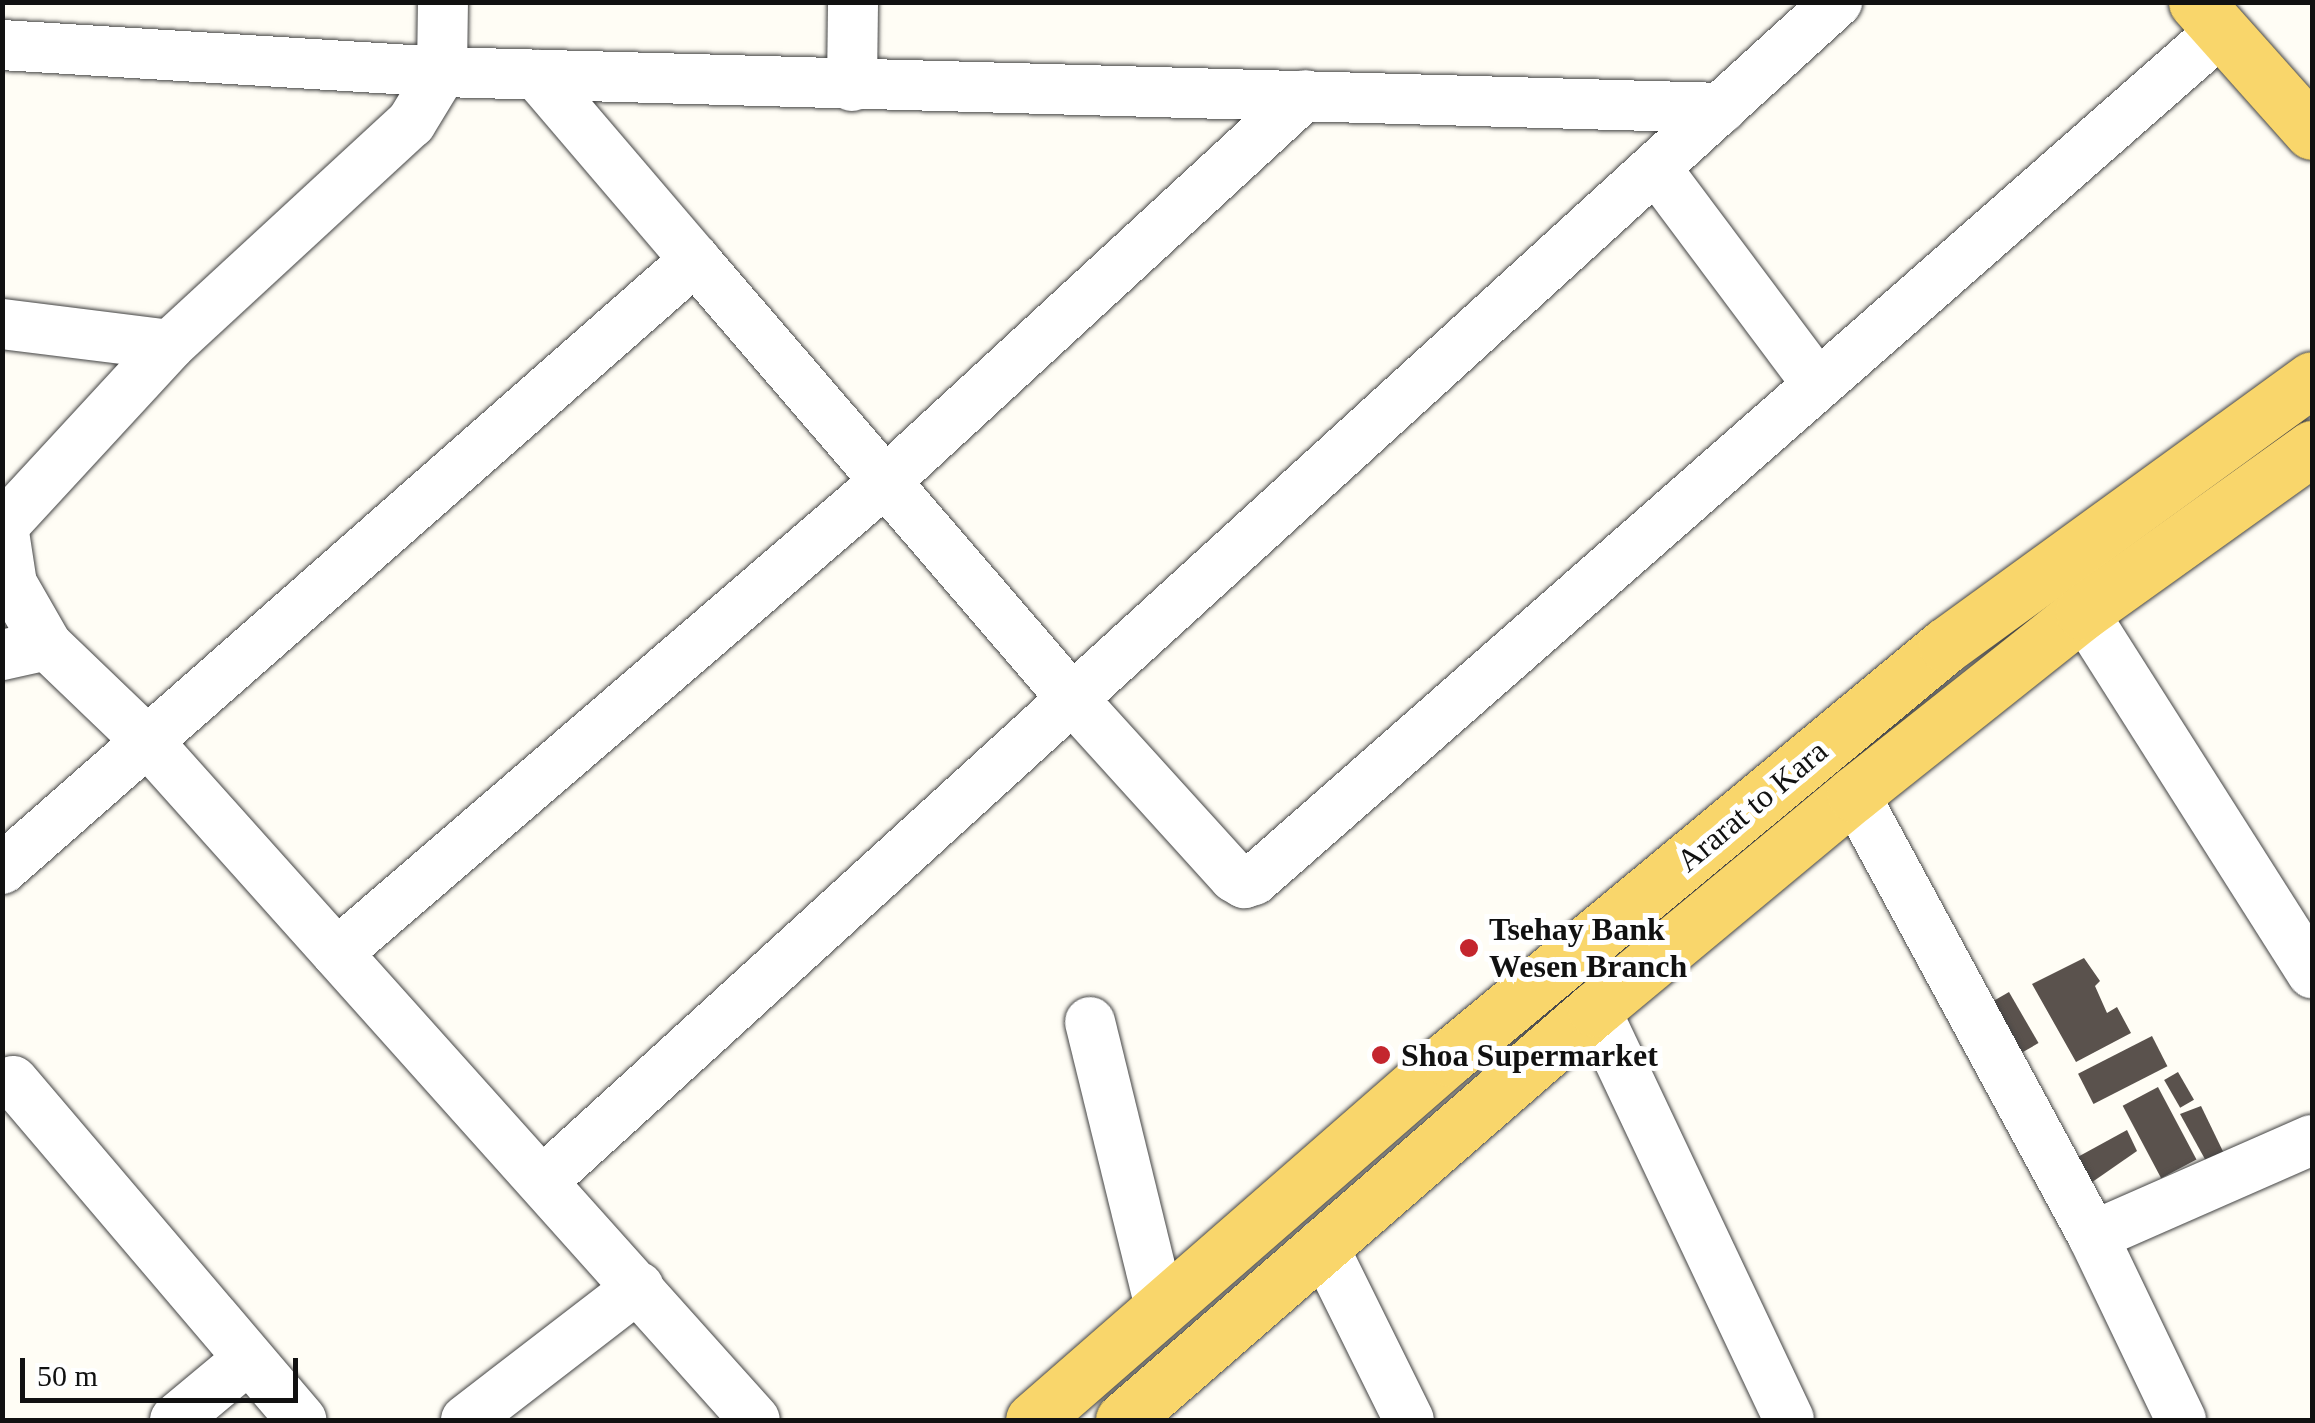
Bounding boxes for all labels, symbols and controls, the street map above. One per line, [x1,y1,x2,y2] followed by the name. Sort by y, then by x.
[1659,724,1845,888] street label: Ararat to Kara
[1489,911,1717,986] place label: Tsehay Bank Wesen Branch
[1458,937,1480,959] marker: Tsehay Bank Wesen Branch
[1401,1036,1697,1074] place label: Shoa Supermarket
[1370,1044,1392,1066] marker: Shoa Supermarket
[25,1338,302,1400] scale bar
[37,1359,98,1392] text: 50 m

